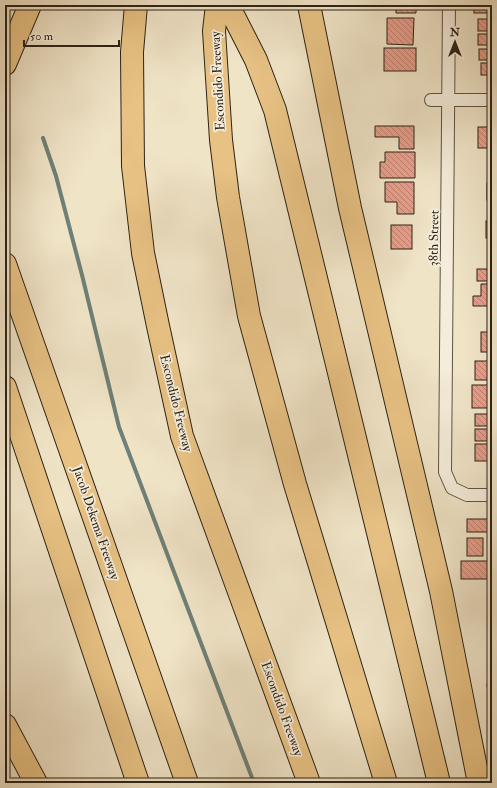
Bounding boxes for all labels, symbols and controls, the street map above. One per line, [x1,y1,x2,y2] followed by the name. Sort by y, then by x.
[24,22,119,48] scale bar
[435,22,475,62] north arrow
[449,26,461,39] text: N
[30,29,54,44] text: 50 m
[207,31,230,131] street label: Escondido Freeway
[426,210,442,266] street label: 38th Street
[155,353,196,454] street label: Escondido Freeway
[68,463,123,582] street label: Jacob Dekema Freeway
[257,659,307,759] street label: Escondido Freeway

